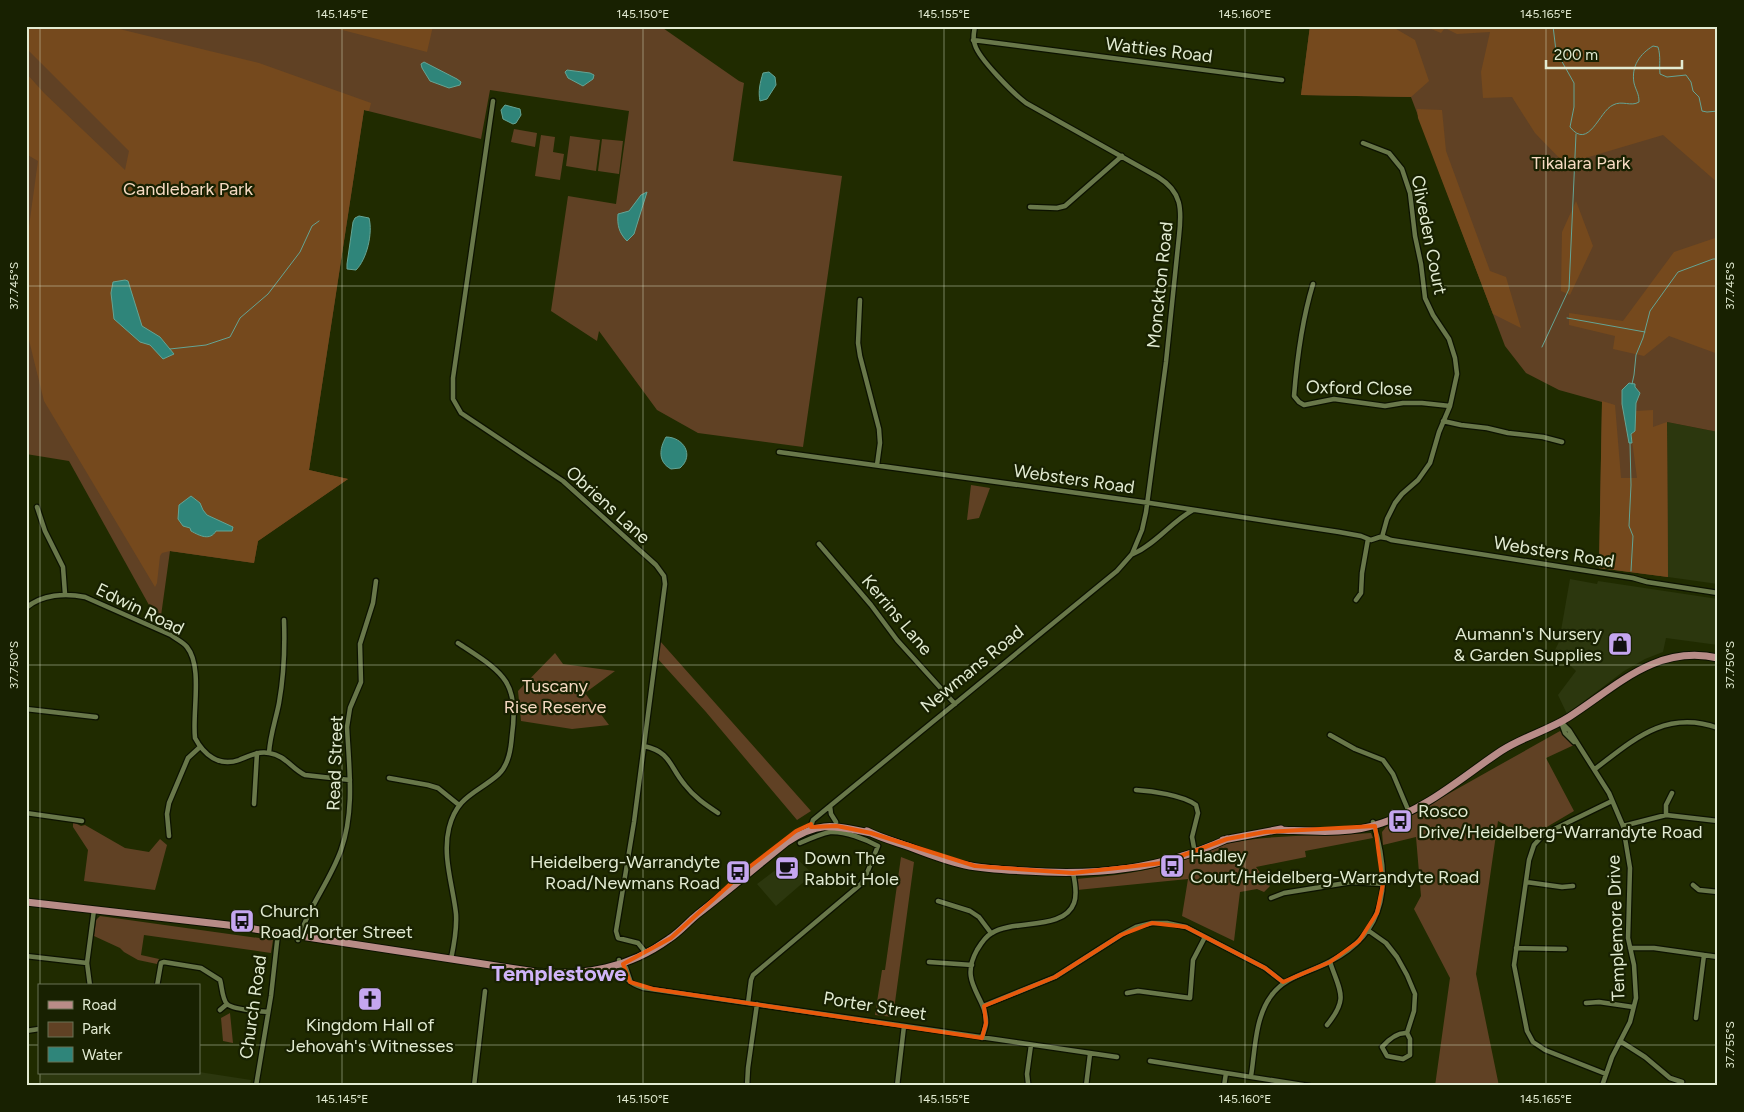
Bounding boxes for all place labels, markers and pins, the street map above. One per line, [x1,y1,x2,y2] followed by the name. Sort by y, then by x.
[1453,623,1603,666] place label: Aumann's Nursery & Garden Supplies
[1607,631,1633,657] shop icon: Aumann's Nursery & Garden Supplies
[1418,800,1703,843] place label: Rosco Drive/Heidelberg-Warrandyte Road
[1387,808,1413,834] bus stop icon: Rosco Drive/Heidelberg-Warrandyte Road
[1190,845,1479,888] place label: Hadley Court/Heidelberg-Warrandyte Road
[804,847,899,890] place label: Down The Rabbit Hole
[530,851,720,894] place label: Heidelberg-Warrandyte Road/Newmans Road
[1159,853,1185,879] bus stop icon: Hadley Court/Heidelberg-Warrandyte Road
[774,855,800,881] cafe icon: Down The Rabbit Hole
[725,859,751,885] bus stop icon: Heidelberg-Warrandyte Road/Newmans Road
[260,900,413,943] place label: Church Road/Porter Street
[229,908,255,934] bus stop icon: Church Road/Porter Street
[357,986,383,1012] church icon: Kingdom Hall of Jehovah's Witnesses
[286,1014,454,1057] place label: Kingdom Hall of Jehovah's Witnesses

